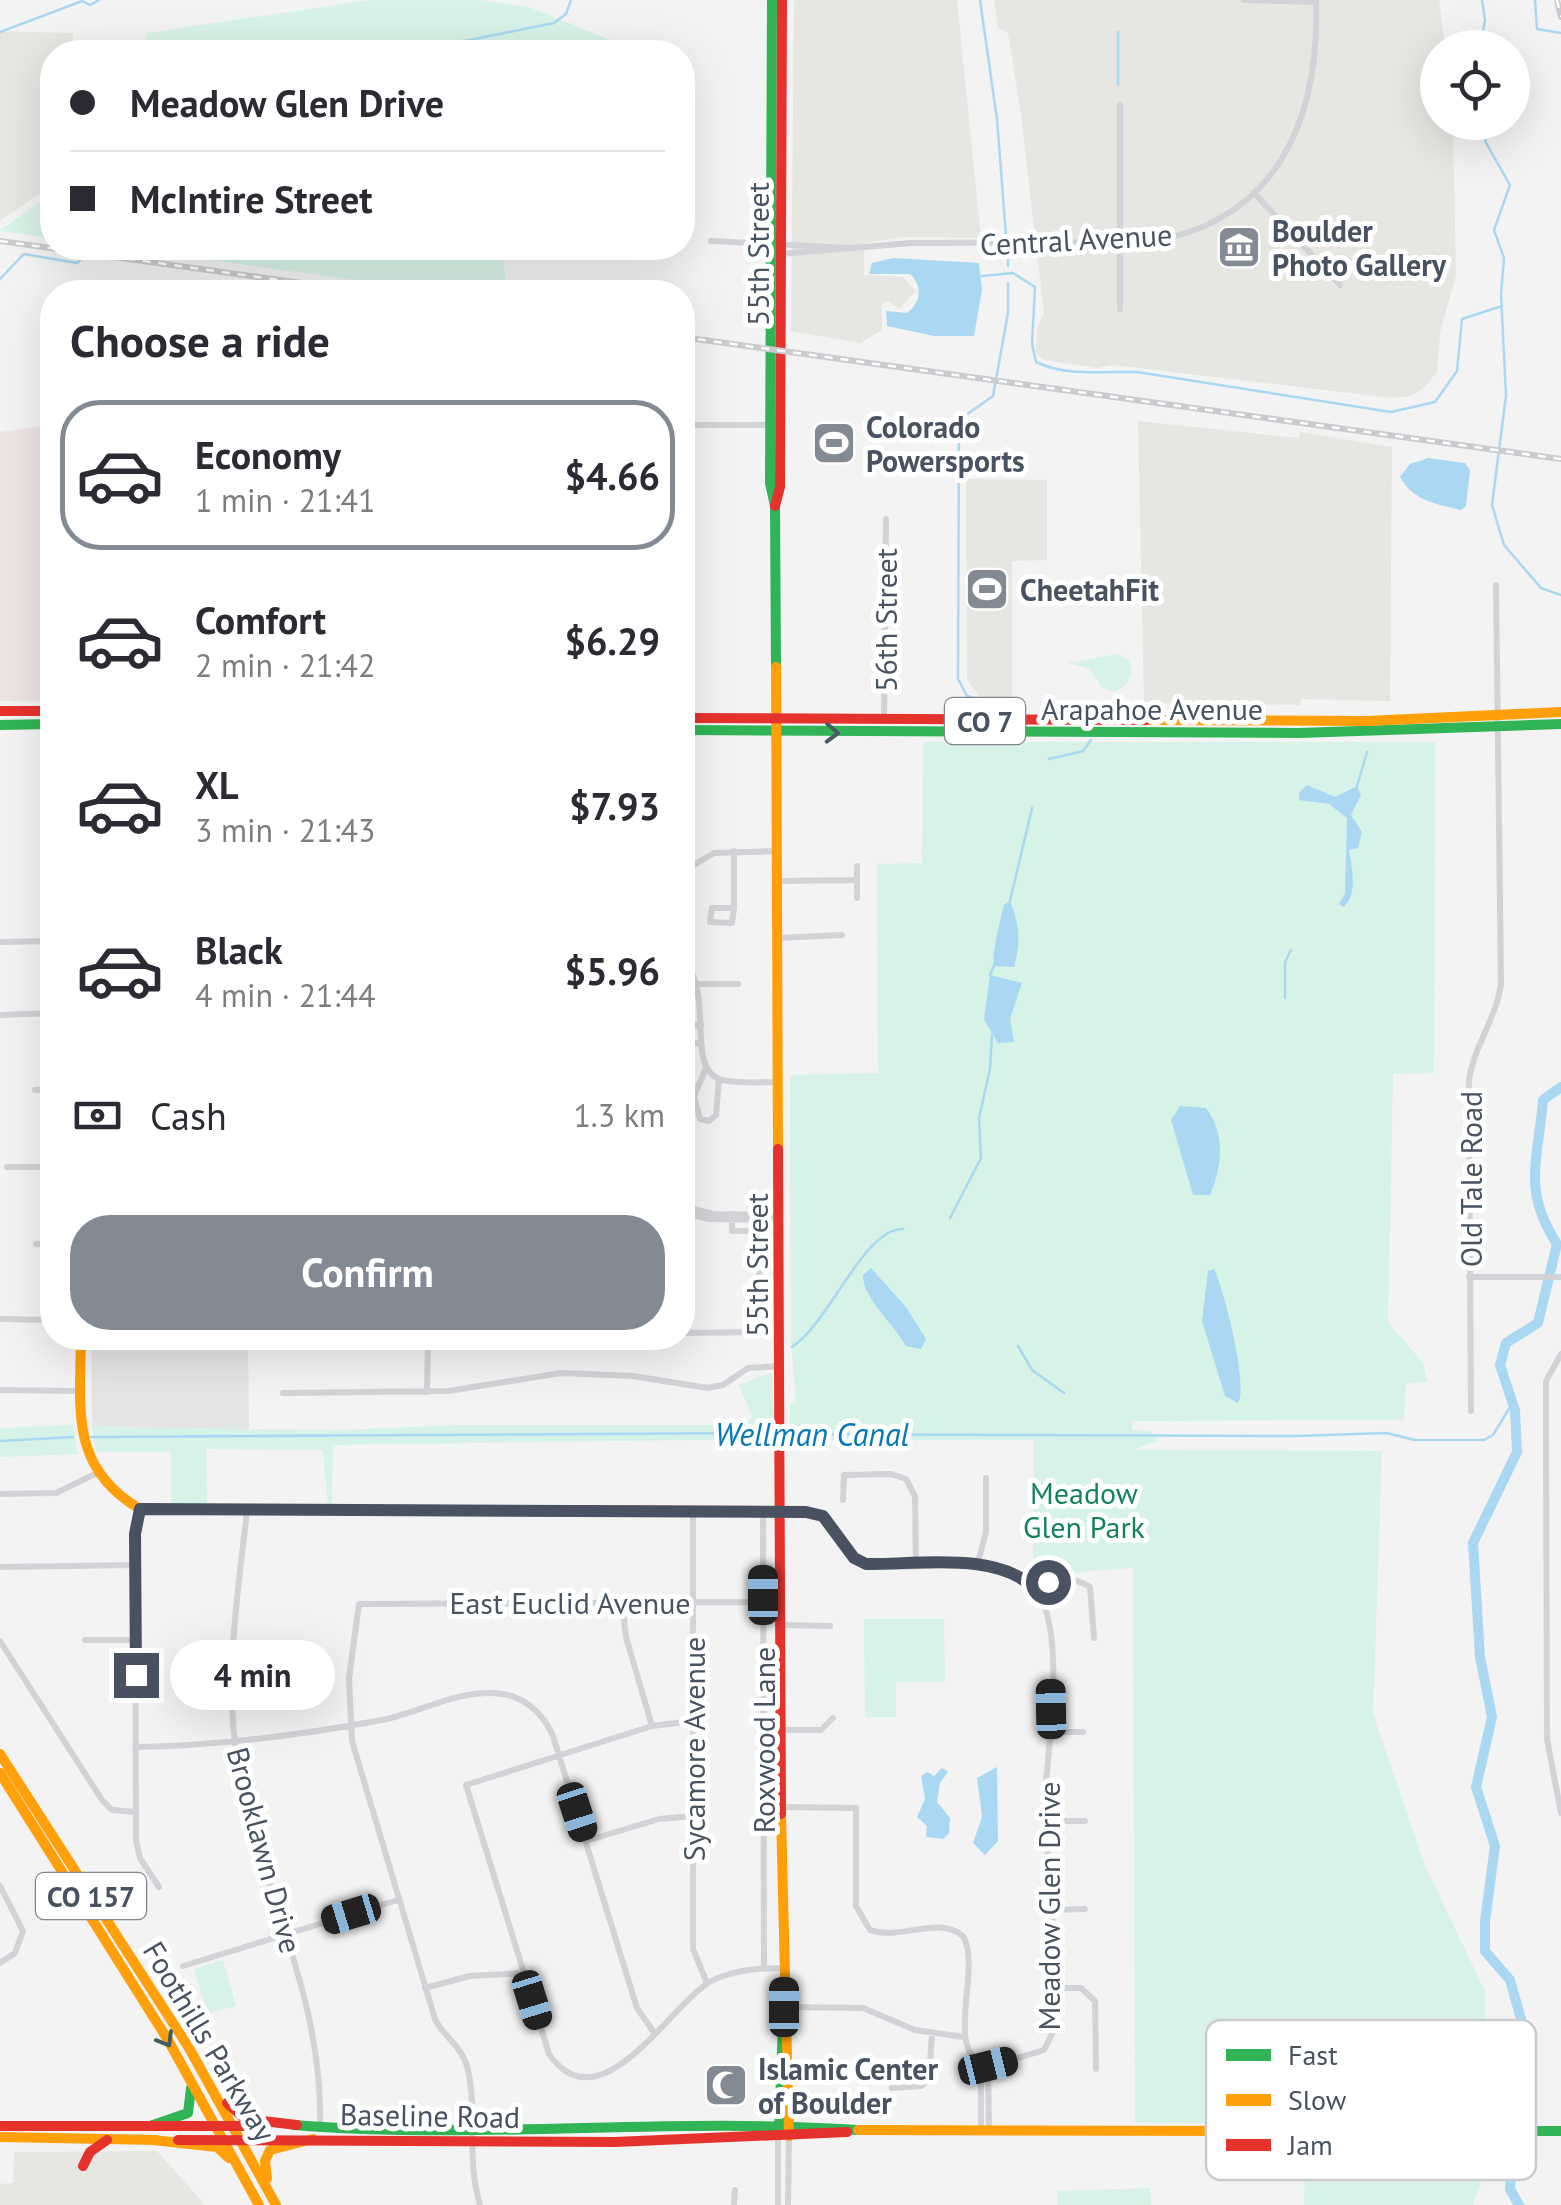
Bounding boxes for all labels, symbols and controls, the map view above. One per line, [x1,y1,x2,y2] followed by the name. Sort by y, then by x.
[1420,30,1530,140] map controls
[1420,30,1530,140] button: locate
[130,78,444,127] text: Meadow Glen Drive
[130,174,373,223] text: McIntire Street
[738,182,777,326] street label: 55th Street
[1272,211,1447,284] place label: Boulder Photo Gallery
[979,214,1173,264] street label: Central Avenue
[1216,224,1262,270] museum icon: Boulder Photo Gallery
[70,311,330,369] text: Choose a ride
[866,407,1025,480] place label: Colorado Powersports
[811,420,857,466] sports icon: Colorado Powersports
[75,430,165,520] icon: car
[195,430,341,479] text: Economy
[564,451,660,500] text: $4.66
[195,479,375,521] text: 1 min · 21:41
[866,548,905,692] street label: 56th Street
[964,566,1010,612] sports icon: CheetahFit
[1020,570,1159,609] place label: CheetahFit
[75,595,165,685] icon: car
[195,595,326,644] text: Comfort
[564,616,660,665] text: $6.29
[195,644,375,686] text: 2 min · 21:42
[1041,689,1263,728] street label: Arapahoe Avenue
[945,698,1025,744] road number: CO 7
[824,723,840,744] one-way arrow
[75,760,165,850] icon: car
[195,760,239,809] text: XL
[569,781,660,830] text: $7.93
[195,809,375,851] text: 3 min · 21:43
[75,925,165,1015] icon: car
[195,925,283,974] text: Black
[564,946,660,995] text: $5.96
[195,974,375,1016] text: 4 min · 21:44
[70,1088,125,1143] icon: cash
[150,1091,227,1140] text: Cash
[1451,1091,1490,1267] street label: Old Tale Road
[573,1094,665,1136] text: 1.3 km
[737,1193,776,1337] street label: 55th Street
[70,1215,665,1330] button: Confirm
[715,1413,910,1455] water label: Wellman Canal
[1023,1473,1146,1546] park label: Meadow Glen Park
[1026,1560,1071,1605] route start
[748,1565,778,1625] car
[449,1583,691,1622] street label: East Euclid Avenue
[674,1637,713,1861] street label: Sycamore Avenue
[171,1640,336,1710] callout: 4 min
[744,1647,783,1833] street label: Roxwood Lane
[114,1653,159,1698] route end
[213,1654,292,1696] text: 4 min
[1035,1679,1067,1739] car
[219,1743,311,1957] street label: Brooklawn Drive
[553,1779,601,1845] car
[1029,1781,1068,2031] street label: Meadow Glen Drive
[36,1873,146,1919] road number: CO 157
[318,1891,384,1937] car
[135,1934,285,2148] street label: Foothills Parkway
[509,1967,555,2033] car
[769,1977,799,2037] car
[1206,2020,1536,2180] legend
[154,2029,173,2047] one-way arrow
[1288,2036,1338,2073] text: Fast
[955,2044,1021,2088] car
[758,2049,938,2122] place label: Islamic Center of Boulder
[703,2062,749,2108] mosque icon: Islamic Center of Boulder
[1288,2081,1347,2118] text: Slow
[340,2094,520,2136] street label: Baseline Road
[1287,2126,1333,2163] text: Jam

